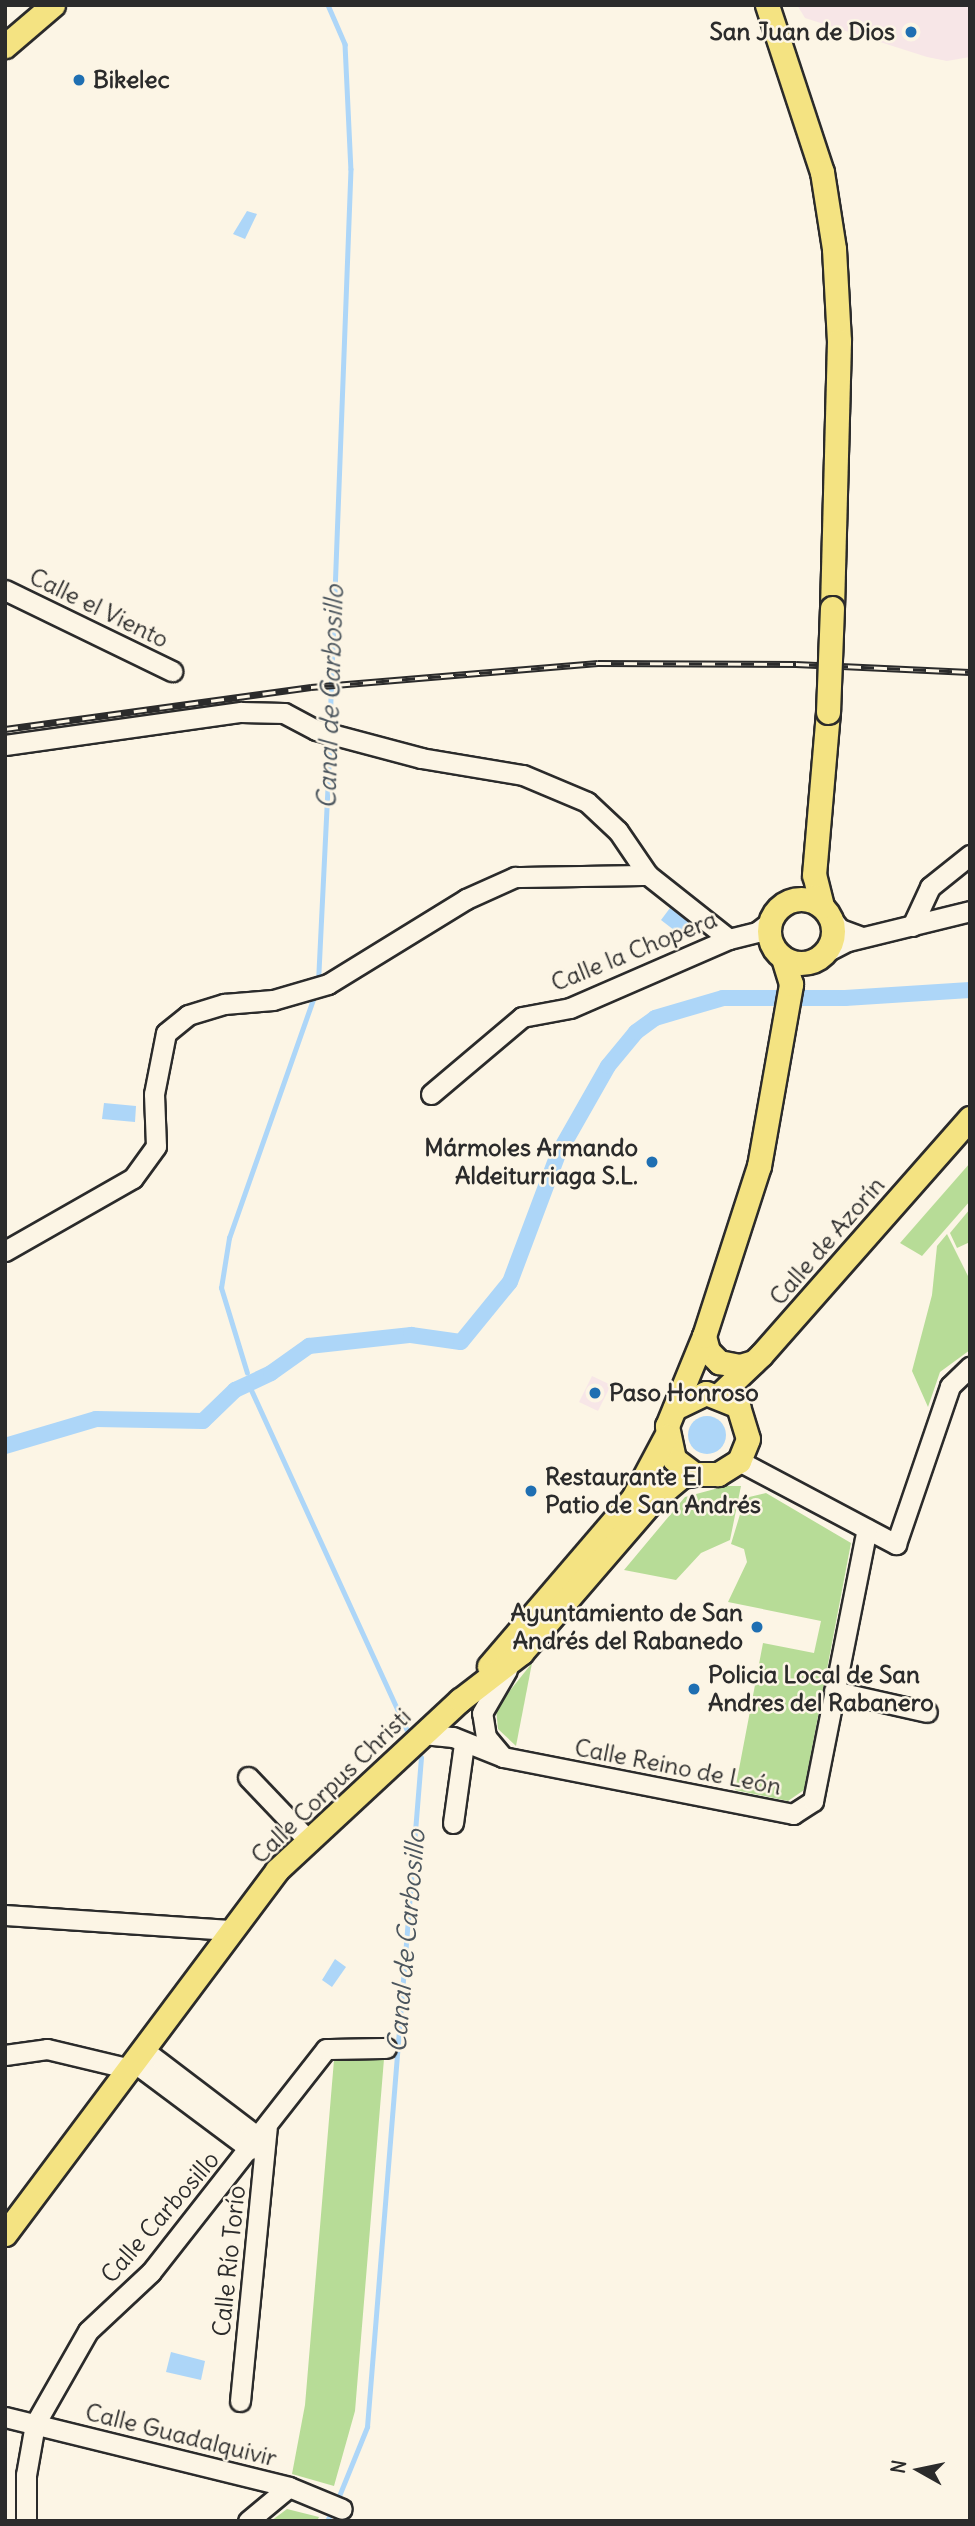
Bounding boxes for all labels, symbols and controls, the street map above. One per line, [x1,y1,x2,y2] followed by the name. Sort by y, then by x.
[710,18,895,46] place label: San Juan de Dios
[901,22,921,42] marker: San Juan de Dios
[93,66,170,94] place label: Bikelec
[71,72,87,88] marker: Bikelec
[25,562,173,654] street label: Calle el Viento
[310,584,350,810] water label: Canal de Carbosillo
[547,905,721,997] street label: Calle la Chopera
[424,1134,638,1190] place label: Mármoles Armando Aldeiturriaga S.L.
[644,1154,660,1170] marker: Mármoles Armando Aldeiturriaga S.L.
[763,1171,891,1311] street label: Calle de Azorín
[609,1379,759,1407] place label: Paso Honroso
[587,1385,603,1401] marker: Paso Honroso
[545,1463,761,1519] place label: Restaurante El Patio de San Andrés
[523,1483,539,1499] marker: Restaurante El Patio de San Andrés
[511,1599,743,1655] place label: Ayuntamiento de San Andrés del Rabanedo
[749,1619,765,1635] marker: Ayuntamiento de San Andrés del Rabanedo
[708,1661,934,1717] place label: Policia Local de San Andres del Rabanero
[686,1681,702,1697] marker: Policia Local de San Andres del Rabanero
[245,1702,417,1870] street label: Calle Corpus Christi
[572,1733,784,1801] street label: Calle Reino de León
[381,1828,431,2054] water label: Canal de Carbosillo
[95,2145,225,2289] street label: Calle Carbosillo
[207,2184,251,2338] street label: Calle Río Torío
[82,2397,280,2473] street label: Calle Guadalquivir
[884,2435,954,2505] north arrow
[885,2458,911,2475] text: N

